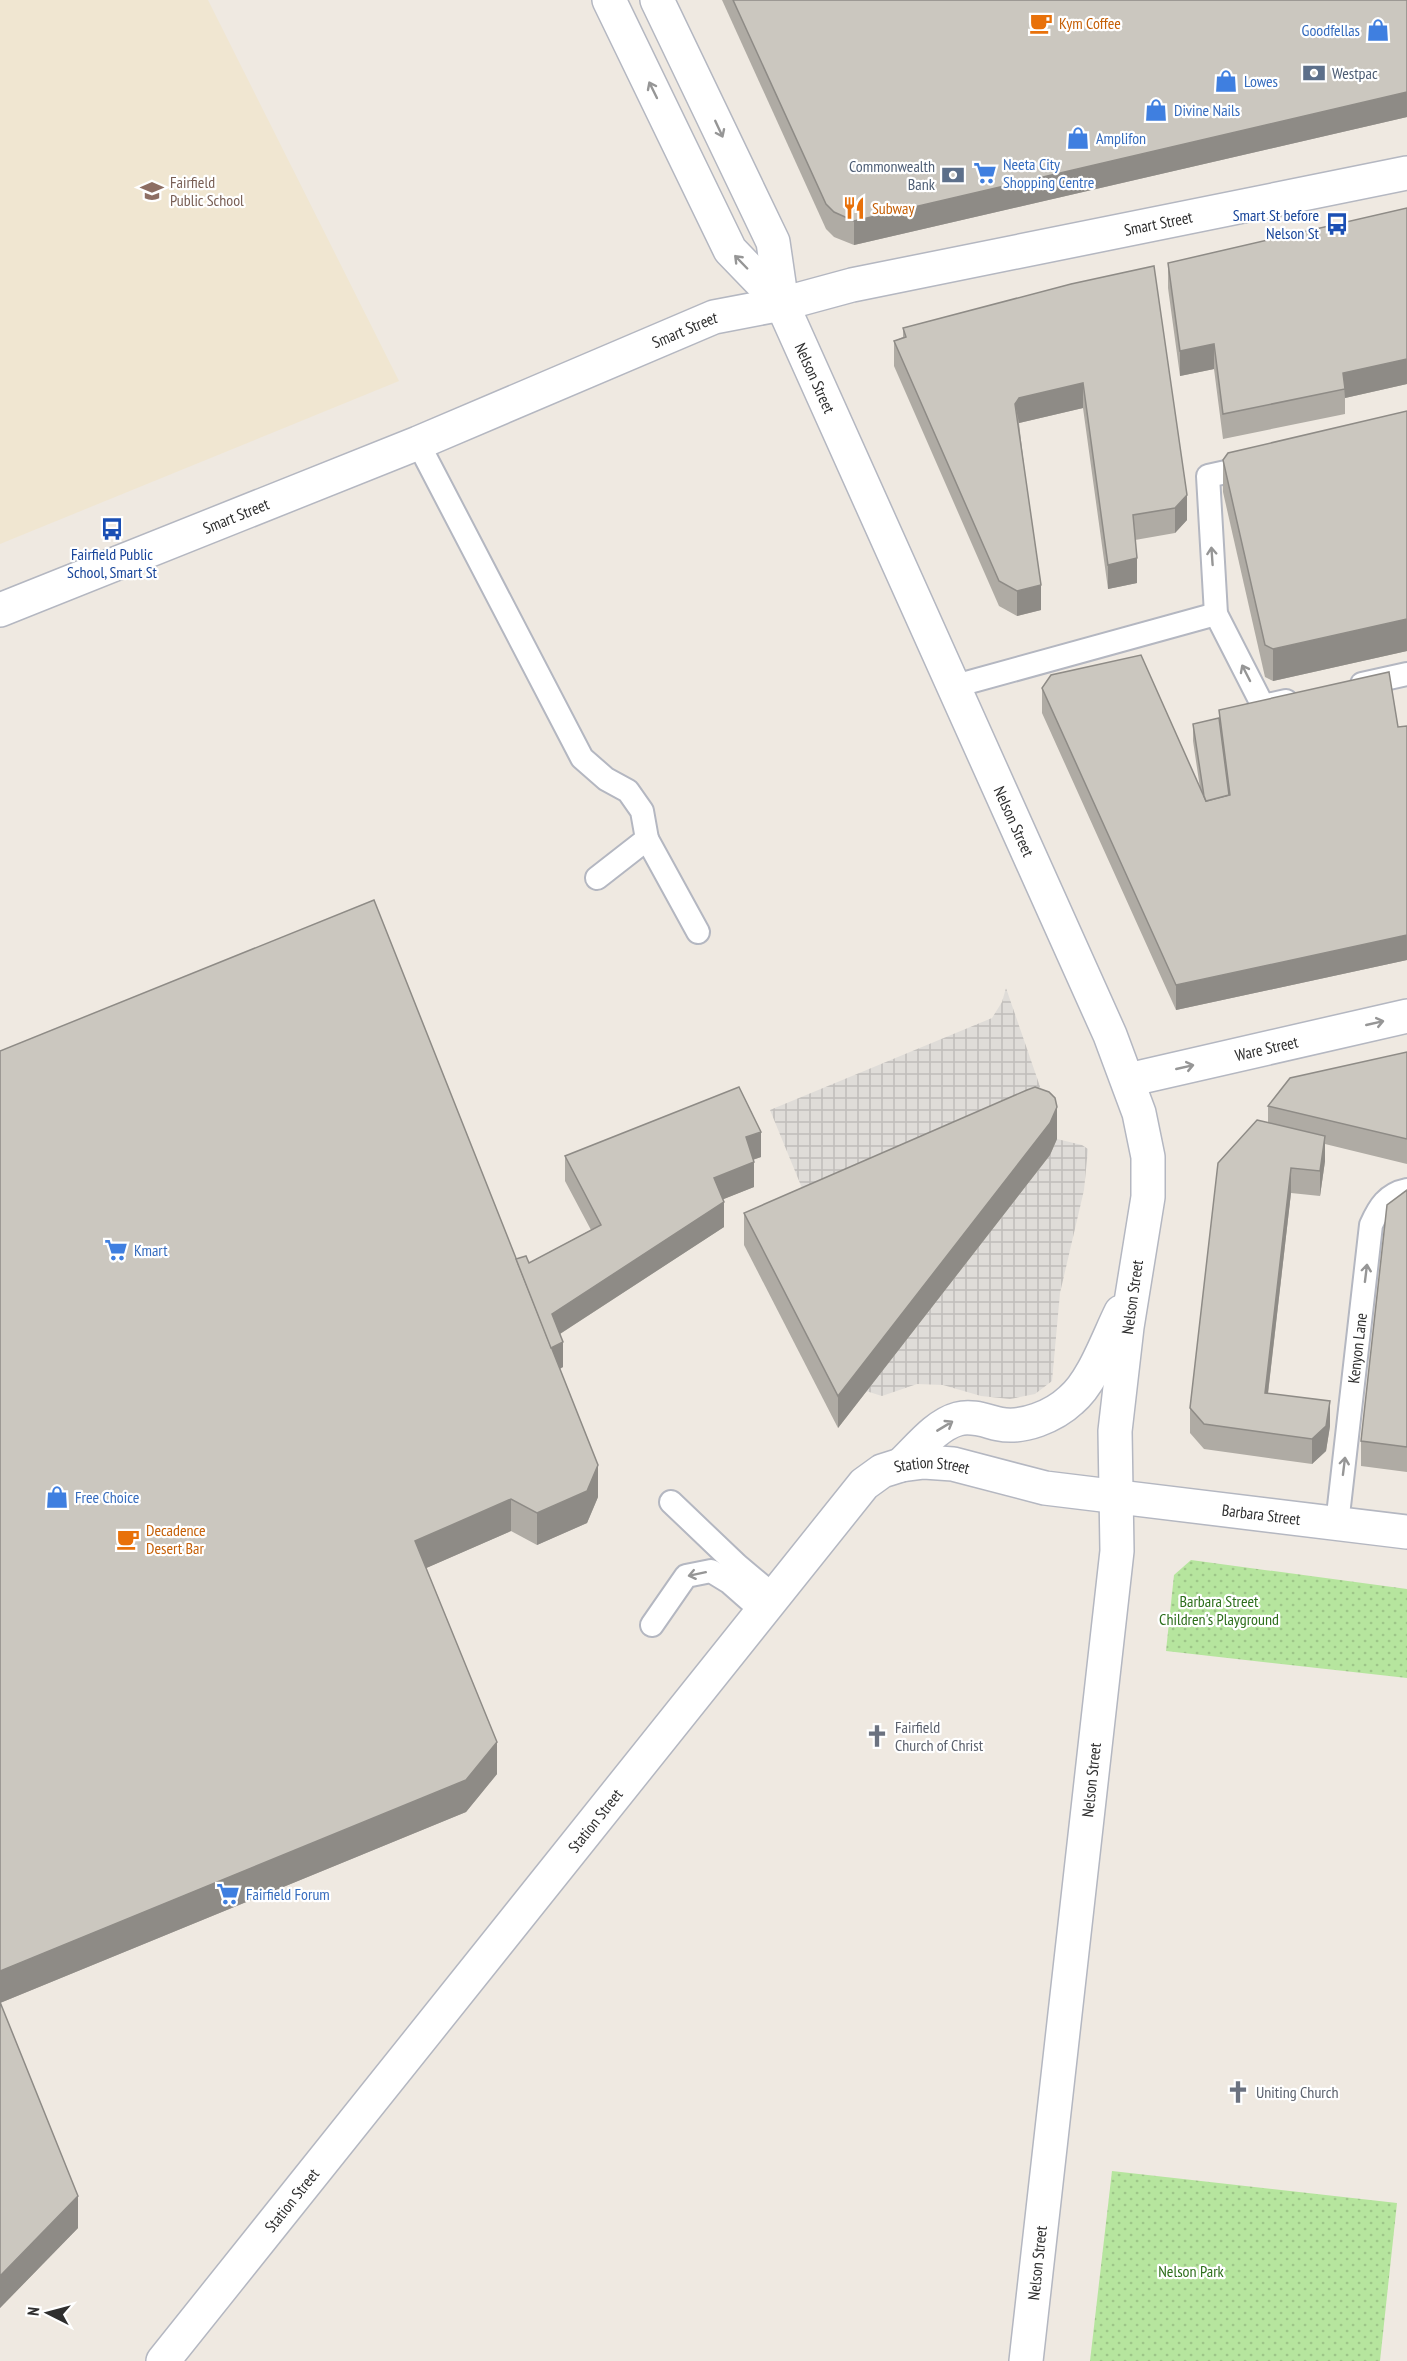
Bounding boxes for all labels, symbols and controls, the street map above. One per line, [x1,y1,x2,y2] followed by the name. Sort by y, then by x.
[1028,10,1054,36] cafe icon: Kym Coffee
[1059,13,1121,33] place label: Kym Coffee
[1365,17,1391,43] shop icon: Goodfellas
[1302,20,1360,40] place label: Goodfellas
[1301,60,1327,86] bank icon: Westpac
[1332,63,1378,83] place label: Westpac
[1213,68,1239,94] shop icon: Lowes
[1244,71,1278,91] place label: Lowes
[646,81,658,99] one-way arrow
[1143,97,1169,123] shop icon: Divine Nails
[1174,100,1240,120] place label: Divine Nails
[713,119,725,137] one-way arrow
[1065,125,1091,151] shop icon: Amplifon
[1096,128,1146,148] place label: Amplifon
[1003,154,1094,192] place label: Neeta City Shopping Centre
[849,156,936,194] place label: Commonwealth Bank
[972,160,998,186] supermarket icon: Neeta City Shopping Centre
[940,162,966,188] bank icon: Commonwealth Bank
[170,172,244,210] place label: Fairfield Public School
[139,178,165,204] school or university icon: Fairfield Public School
[841,195,867,221] restaurant icon: Subway
[872,198,914,218] place label: Subway
[1233,205,1320,243] place label: Smart St before Nelson St
[1122,206,1195,240] street label: Smart Street
[1324,211,1350,237] bus stop icon: Smart St before Nelson St
[734,255,749,270] one-way arrow
[649,307,719,352] street label: Smart Street
[791,340,840,417] street label: Nelson Street
[200,493,272,538] street label: Smart Street
[99,516,125,542] bus stop icon: Fairfield Public School, Smart St
[67,544,158,582] place label: Fairfield Public School, Smart St
[1207,546,1218,566] one-way arrow
[1240,665,1252,683] one-way arrow
[990,783,1039,860] street label: Nelson Street
[1365,1017,1384,1029] one-way arrow
[1233,1031,1301,1065] street label: Ware Street
[1175,1061,1194,1072] one-way arrow
[103,1237,129,1263] supermarket icon: Kmart
[134,1240,168,1260] place label: Kmart
[1117,1258,1147,1335] street label: Nelson Street
[1361,1263,1372,1283] one-way arrow
[1343,1312,1371,1384] street label: Kenyon Lane
[936,1420,953,1432] one-way arrow
[891,1452,972,1478] street label: Station Street
[1338,1457,1349,1477] one-way arrow
[44,1484,70,1510] shop icon: Free Choice
[75,1487,139,1507] place label: Free Choice
[1221,1500,1302,1529] street label: Barbara Street
[146,1520,206,1558] place label: Decadence Desert Bar
[115,1526,141,1552] cafe icon: Decadence Desert Bar
[688,1569,707,1580] one-way arrow
[1159,1591,1279,1629] park label: Barbara Street Children's Playground
[895,1717,984,1755] place label: Fairfield Church of Christ
[864,1723,890,1749] church icon: Fairfield Church of Christ
[1077,1741,1105,1818] street label: Nelson Street
[564,1784,627,1856] street label: Station Street
[215,1881,241,1907] supermarket icon: Fairfield Forum
[246,1884,330,1904] place label: Fairfield Forum
[1225,2079,1251,2105] church icon: Uniting Church
[1256,2082,1338,2102] place label: Uniting Church
[260,2164,324,2236] street label: Station Street
[1023,2224,1051,2301] street label: Nelson Street
[1158,2261,1225,2281] park label: Nelson Park
[18,2283,78,2343] north arrow
[23,2306,43,2317] text: N

